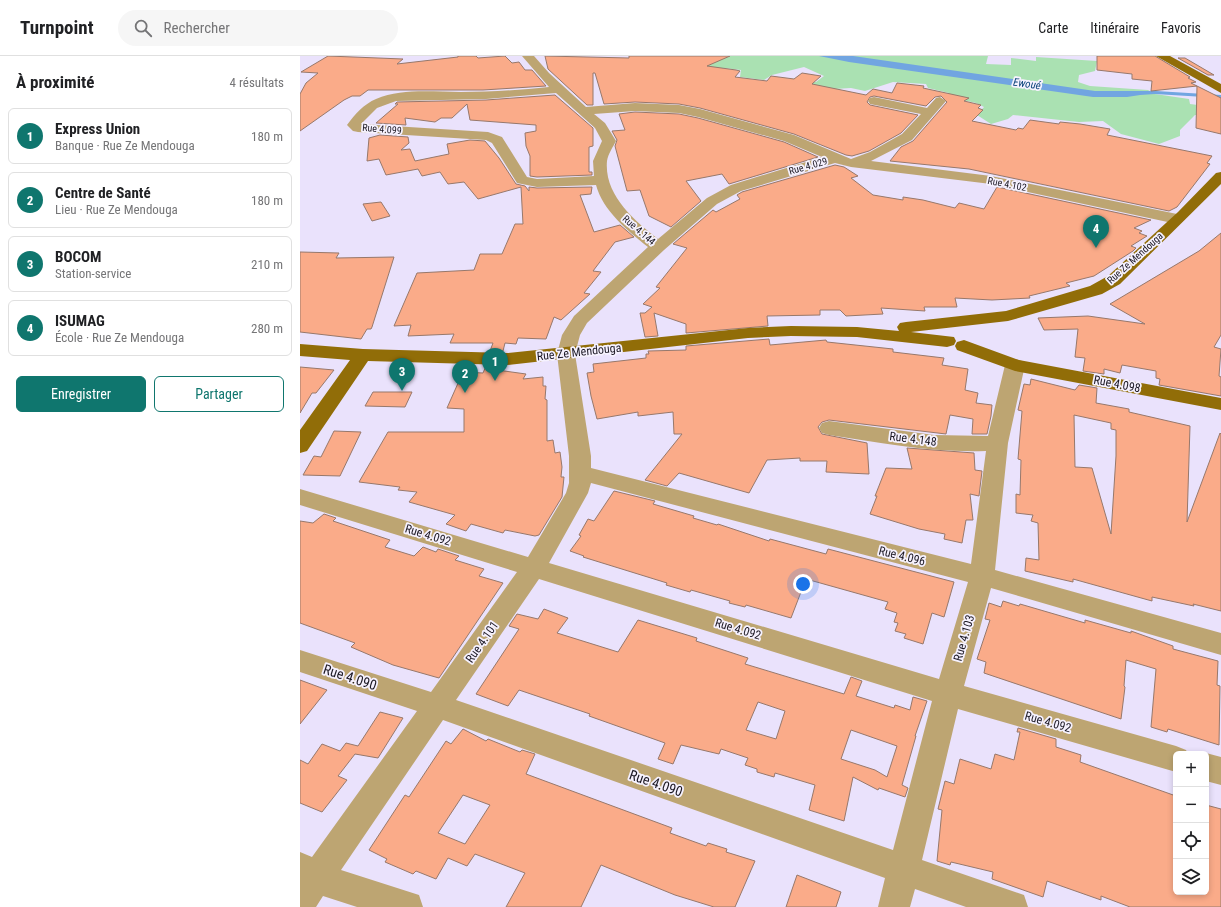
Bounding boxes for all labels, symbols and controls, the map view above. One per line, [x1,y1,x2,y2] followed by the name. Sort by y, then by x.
[118,10,398,46] search box
[20,16,94,39] text: Turnpoint
[132,17,154,39] icon: search
[164,19,230,37] text: Rechercher
[1038,20,1068,36] text: Carte
[1090,20,1139,36] text: Itinéraire
[1161,20,1201,36] text: Favoris
[16,72,94,92] text: À proximité
[230,75,284,90] text: 4 résultats
[1012,76,1043,92] water label: Ewoué
[55,120,140,138] text: Express Union
[362,122,402,136] street label: Rue 4.099
[27,129,33,144] text: 1
[251,129,283,144] text: 180 m
[55,138,195,153] text: Banque · Rue Ze Mendouga
[787,155,829,177] street label: Rue 4.029
[987,175,1027,193] street label: Rue 4.102
[55,184,151,202] text: Centre de Santé
[27,193,33,208] text: 2
[251,193,283,208] text: 180 m
[55,202,178,217] text: Lieu · Rue Ze Mendouga
[620,213,658,247] street label: Rue 4.144
[1083,215,1109,248] pin: 4
[1105,230,1165,286] street label: Rue Ze Mendouga
[55,248,101,266] text: BOCOM
[27,257,33,272] text: 3
[251,257,283,272] text: 210 m
[55,266,131,281] text: Station-service
[55,312,105,330] text: ISUMAG
[27,321,33,336] text: 4
[251,321,283,336] text: 280 m
[55,330,184,345] text: École · Rue Ze Mendouga
[536,341,622,363] street label: Rue Ze Mendouga
[482,348,508,381] pin: 1
[389,358,415,391] pin: 3
[452,360,478,393] pin: 2
[1092,373,1142,395] street label: Rue 4.098
[16,376,146,412] button: Enregistrer
[154,376,284,412] button: Partager
[889,429,937,449] street label: Rue 4.148
[403,521,453,549] street label: Rue 4.092
[877,543,927,569] street label: Rue 4.096
[793,574,813,594] your location
[951,613,977,663] street label: Rue 4.103
[713,615,763,643] street label: Rue 4.092
[463,619,501,665] street label: Rue 4.101
[321,661,379,693] street label: Rue 4.090
[1023,709,1073,735] street label: Rue 4.092
[1173,751,1209,895] map controls
[1173,751,1209,787] button: +
[627,766,685,800] street label: Rue 4.090
[1173,787,1209,823] button: −
[1173,823,1209,859] button: locate
[1173,859,1209,895] button: layers

